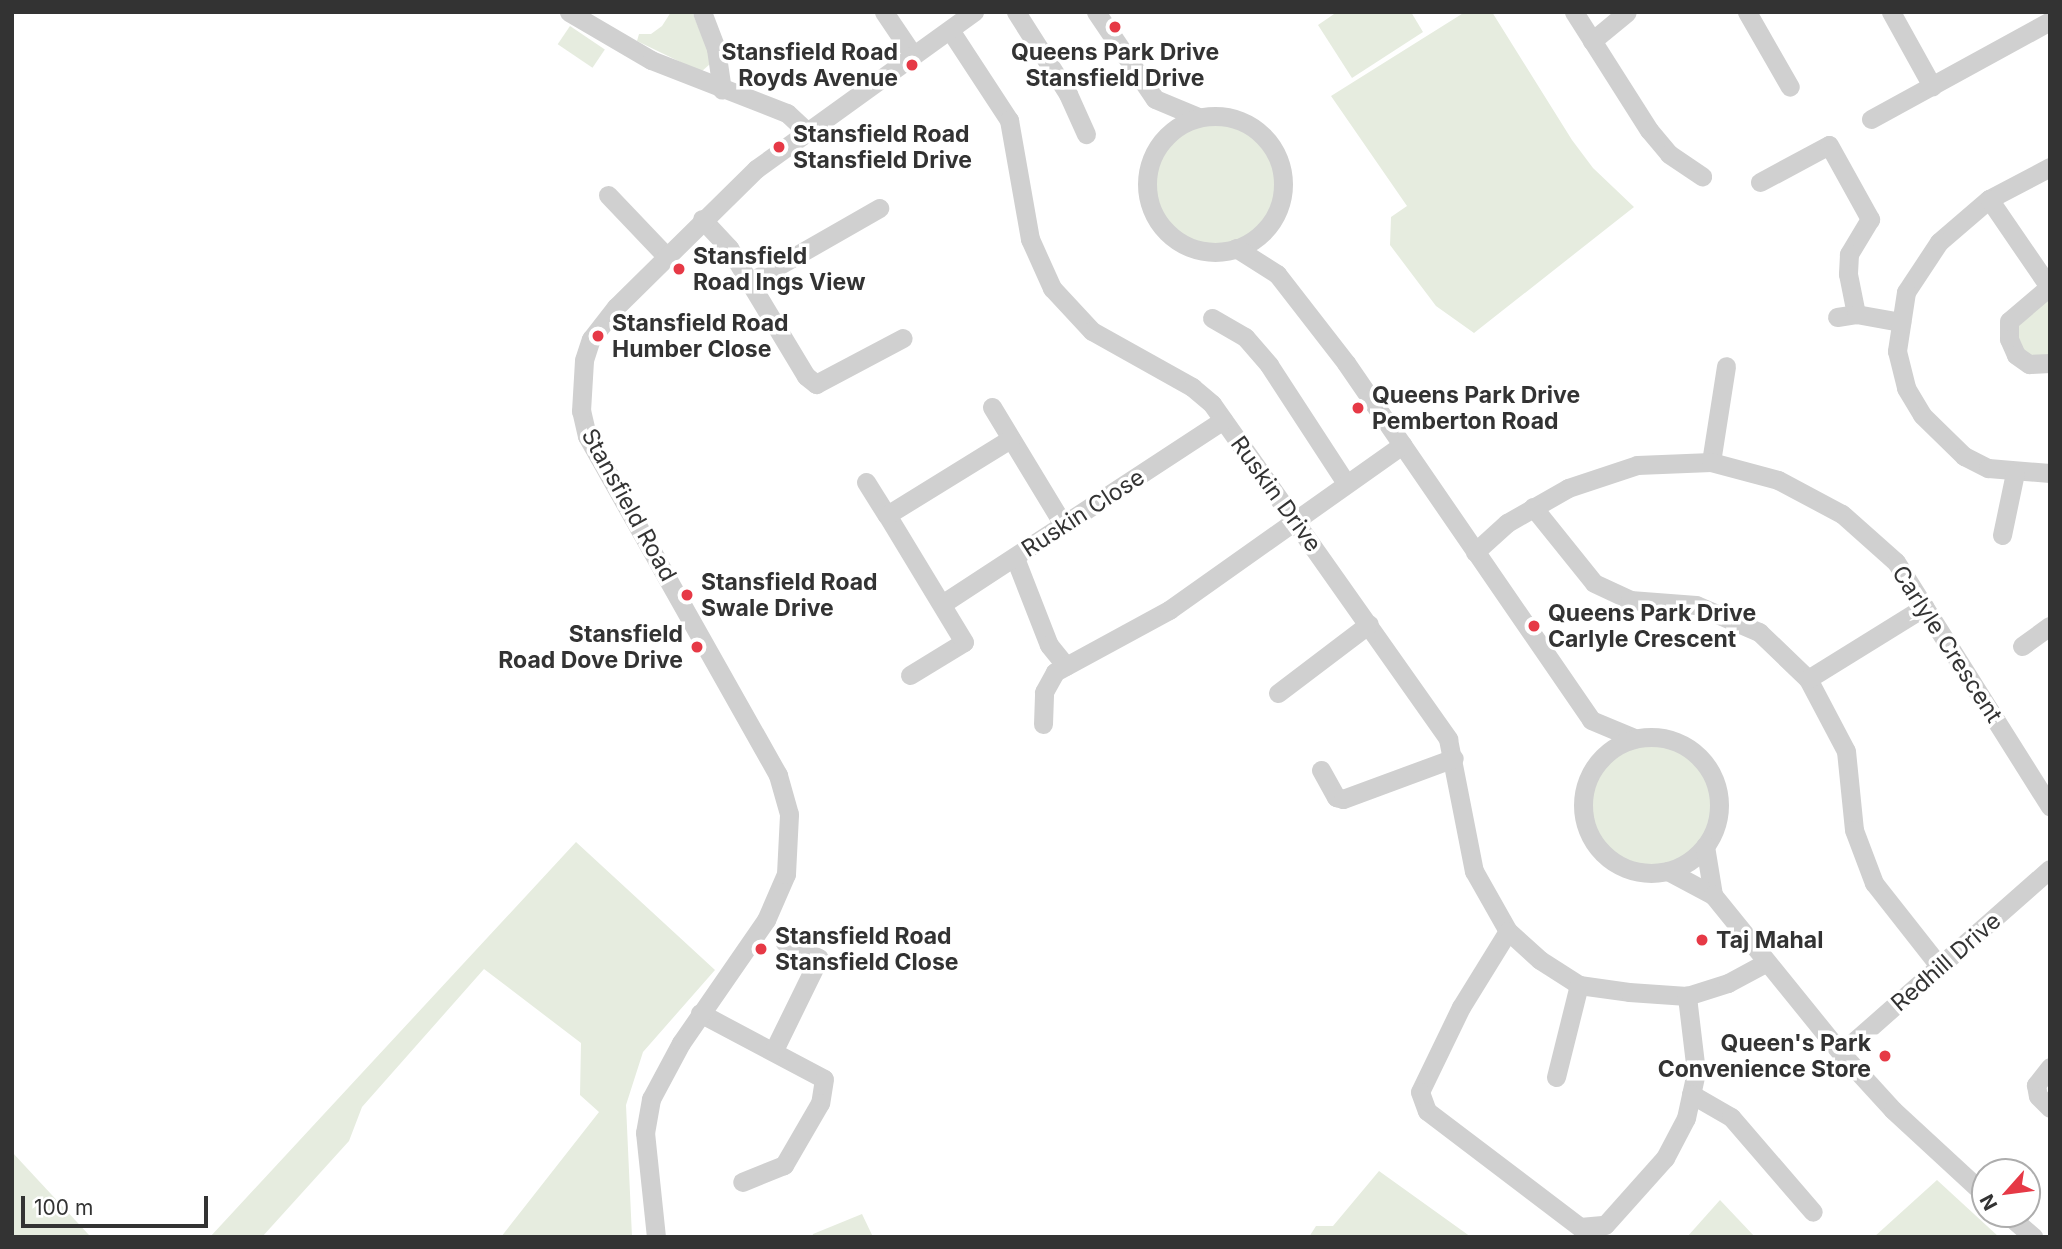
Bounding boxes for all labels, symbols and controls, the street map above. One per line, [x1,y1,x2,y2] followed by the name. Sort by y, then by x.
[1107,19,1123,35] marker: Queens Park Drive Stansfield Drive
[721,38,898,92] place label: Stansfield Road Royds Avenue
[1011,38,1219,92] place label: Queens Park Drive Stansfield Drive
[904,57,920,73] marker: Stansfield Road Royds Avenue
[793,120,972,174] place label: Stansfield Road Stansfield Drive
[771,139,787,155] marker: Stansfield Road Stansfield Drive
[693,242,865,296] place label: Stansfield Road Ings View
[671,261,687,277] marker: Stansfield Road Ings View
[612,309,789,363] place label: Stansfield Road Humber Close
[590,328,606,344] marker: Stansfield Road Humber Close
[1372,381,1580,435] place label: Queens Park Drive Pemberton Road
[1350,400,1366,416] marker: Queens Park Drive Pemberton Road
[576,424,682,586] street label: Stansfield Road
[1225,431,1327,557] street label: Ruskin Drive
[1017,463,1149,563] street label: Ruskin Close
[1886,561,2008,727] street label: Carlyle Crescent
[701,568,878,622] place label: Stansfield Road Swale Drive
[679,587,695,603] marker: Stansfield Road Swale Drive
[1548,599,1756,653] place label: Queens Park Drive Carlyle Crescent
[1526,618,1542,634] marker: Queens Park Drive Carlyle Crescent
[498,620,683,674] place label: Stansfield Road Dove Drive
[689,639,705,655] marker: Stansfield Road Dove Drive
[1886,907,2006,1017] street label: Redhill Drive
[775,922,959,976] place label: Stansfield Road Stansfield Close
[1716,926,1823,954] place label: Taj Mahal
[1694,932,1710,948] marker: Taj Mahal
[753,941,769,957] marker: Stansfield Road Stansfield Close
[1658,1029,1871,1083] place label: Queen's Park Convenience Store
[1877,1048,1893,1064] marker: Queen's Park Convenience Store
[1971,1158,2041,1228] north arrow
[24,1182,212,1226] scale bar
[1975,1190,2002,1214] text: N
[34,1195,93,1220] text: 100 m

